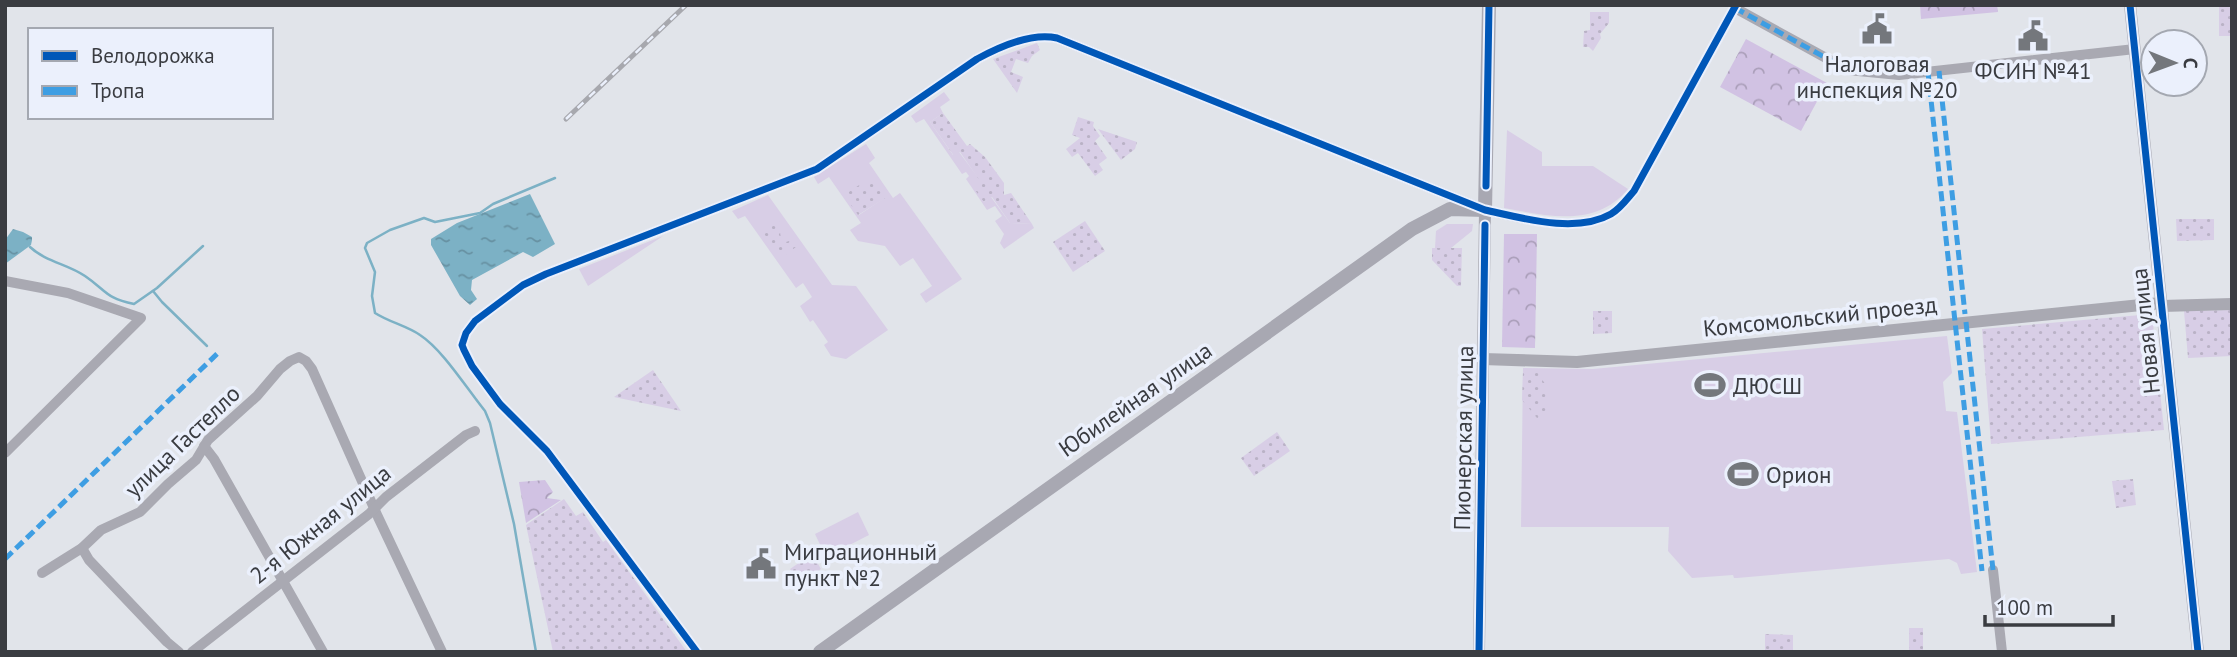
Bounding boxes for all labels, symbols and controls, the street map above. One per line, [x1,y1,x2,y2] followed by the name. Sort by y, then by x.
[1860,12,1894,46] public building icon: Налоговая инспекция №20
[2016,19,2050,53] public building icon: ФСИН №41
[28,28,273,119] legend
[2139,28,2209,98] north arrow
[91,42,215,69] text: Велодорожка
[1796,49,1958,104] place label: Налоговая инспекция №20
[1975,56,2091,85] place label: ФСИН №41
[2179,58,2203,69] text: С
[91,77,145,104] text: Тропа
[2124,267,2166,395] street label: Новая улица
[1702,289,1938,343] street label: Комсомольский проезд
[1053,335,1217,463] street label: Юбилейная улица
[1447,345,1479,531] street label: Пионерская улица
[1693,368,1727,402] sports icon: ДЮСШ
[1733,371,1802,400] place label: ДЮСШ
[118,379,246,503] street label: улица Гастелло
[1726,457,1760,491] sports icon: Орион
[244,458,396,590] street label: 2-я Южная улица
[1766,460,1831,489] place label: Орион
[784,537,937,592] place label: Миграционный пункт №2
[744,547,778,581] public building icon: Миграционный пункт №2
[1985,584,2113,628] scale bar
[1996,594,2053,621] text: 100 m

